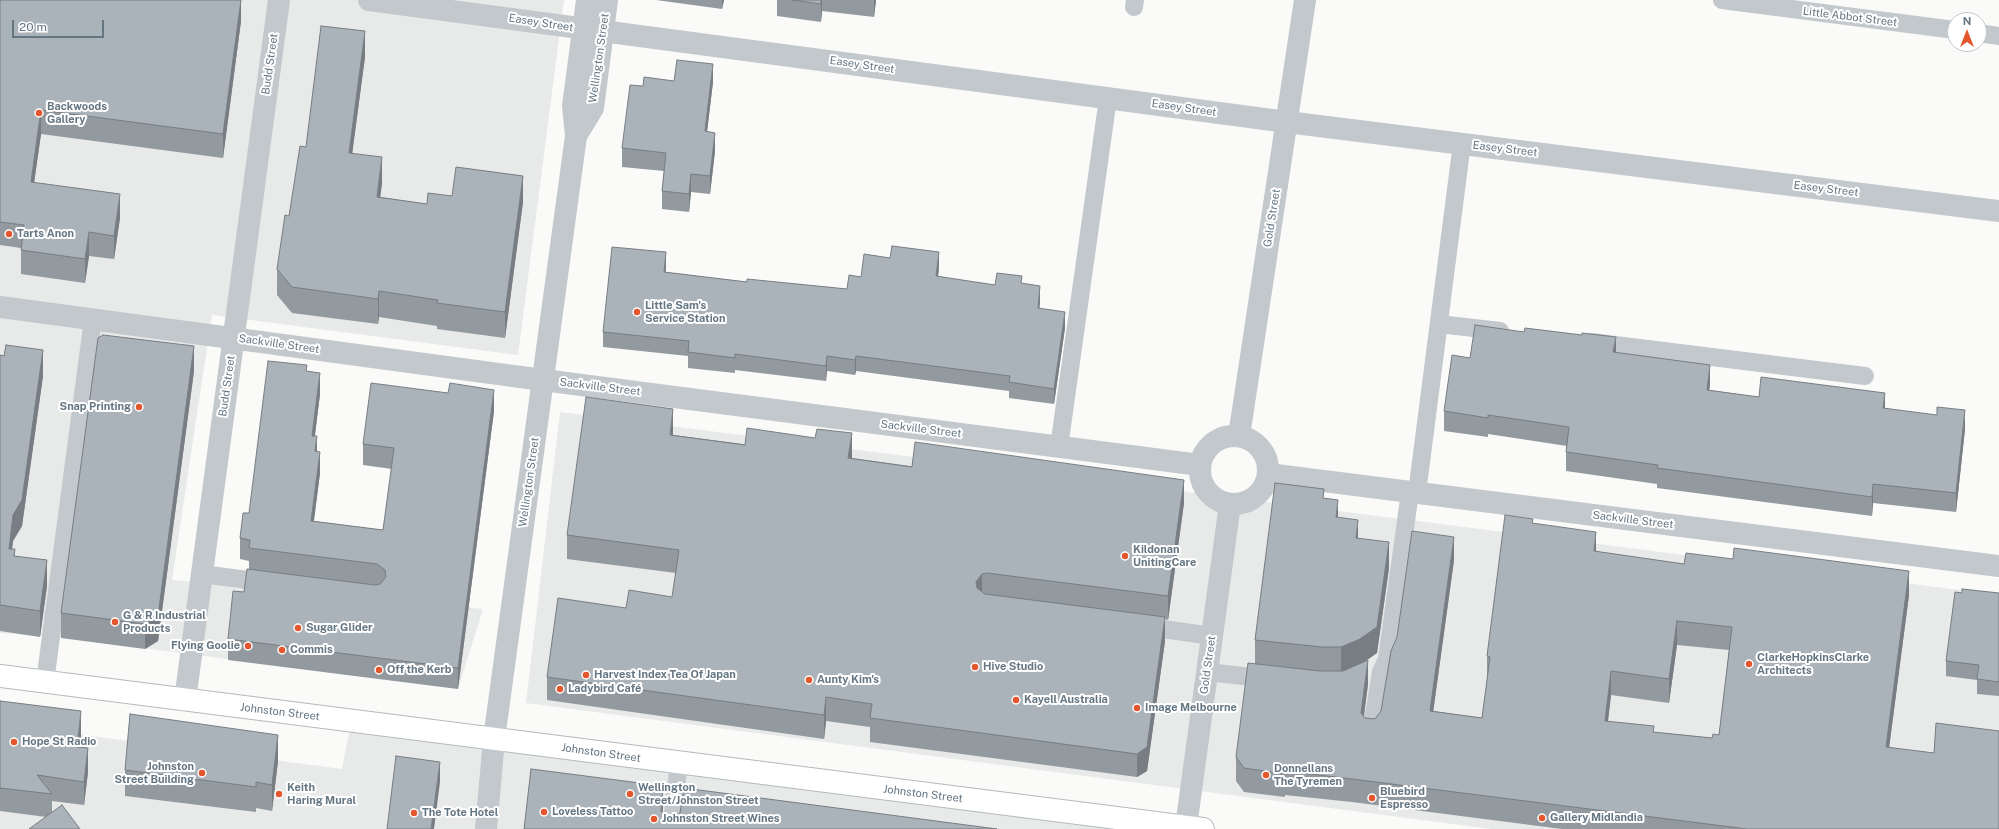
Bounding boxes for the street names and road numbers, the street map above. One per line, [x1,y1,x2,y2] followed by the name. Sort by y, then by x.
[1802,5,1898,29] street label: Little Abbot Street
[508,11,574,35] street label: Easey Street
[586,12,612,104] street label: Wellington Street
[259,33,281,95] street label: Budd Street
[829,54,895,76] street label: Easey Street
[1151,97,1217,119] street label: Easey Street
[1472,138,1538,160] street label: Easey Street
[1793,178,1859,200] street label: Easey Street
[1261,188,1283,248] street label: Gold Street
[238,332,320,356] street label: Sackville Street
[216,355,238,417] street label: Budd Street
[559,375,641,399] street label: Sackville Street
[880,417,962,441] street label: Sackville Street
[516,436,542,528] street label: Wellington Street
[1592,508,1674,532] street label: Sackville Street
[1197,635,1219,695] street label: Gold Street
[239,701,321,723] street label: Johnston Street
[560,741,642,765] street label: Johnston Street
[882,783,964,805] street label: Johnston Street

